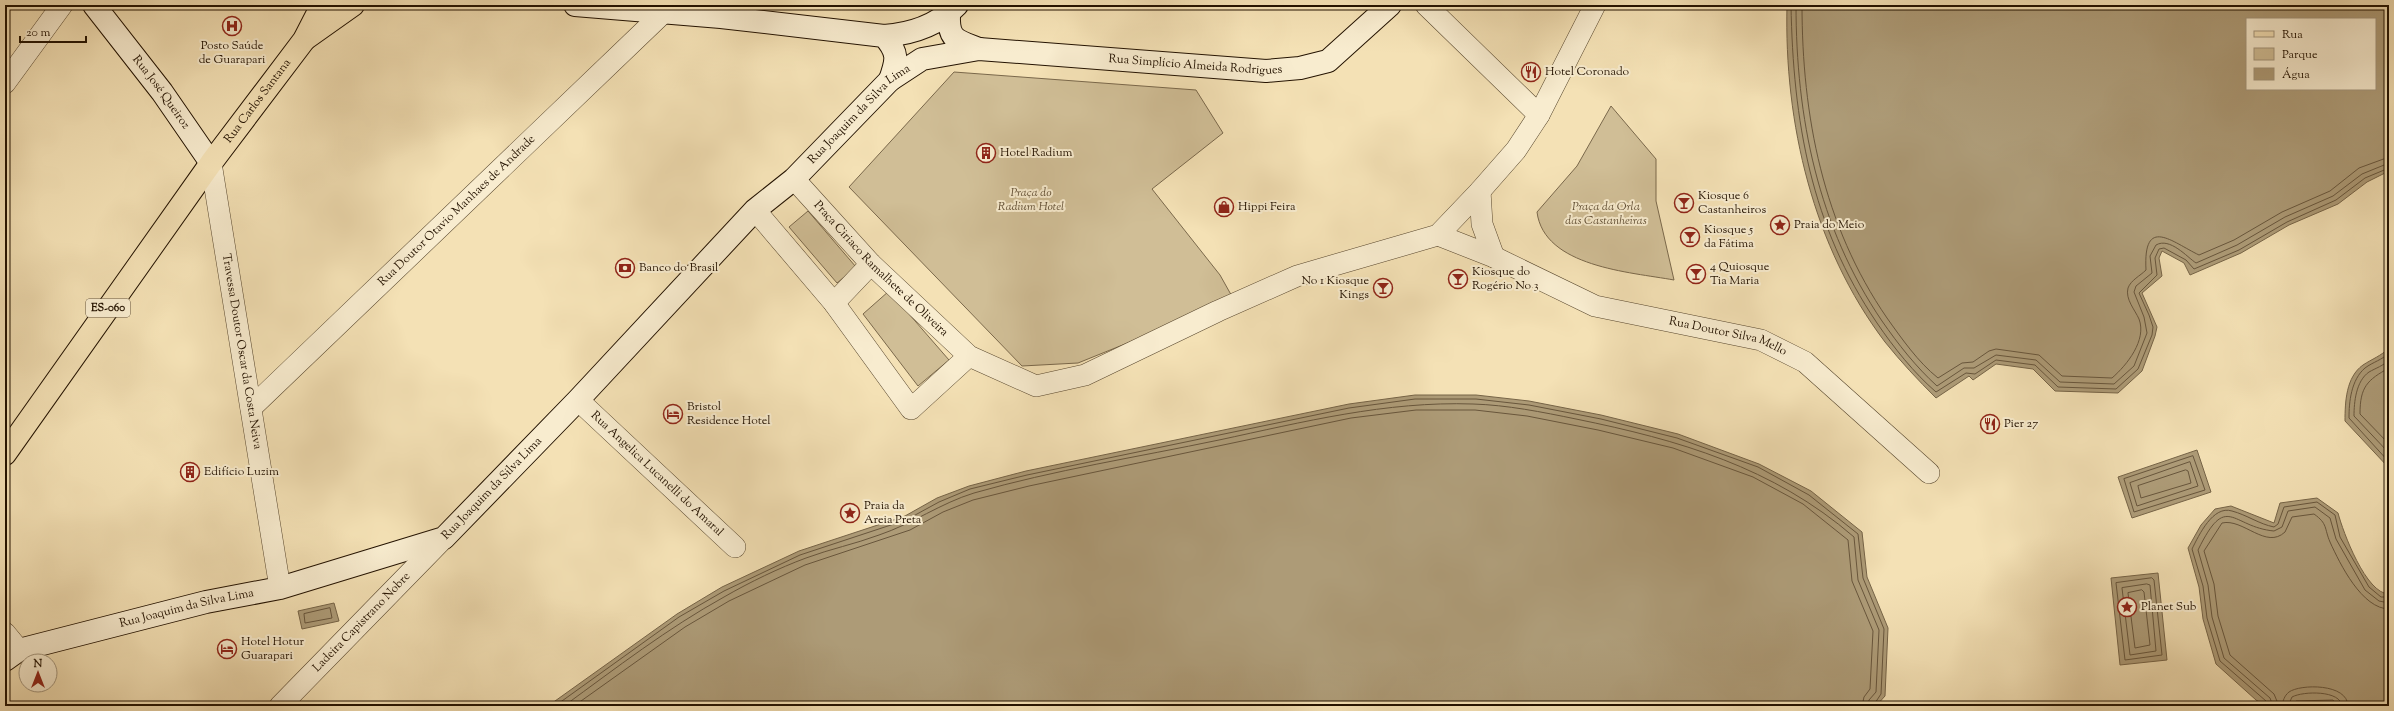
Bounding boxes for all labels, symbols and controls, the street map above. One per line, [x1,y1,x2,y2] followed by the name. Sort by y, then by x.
[221,15,243,37] hospital icon: Posto Saúde de Guarapari
[20,18,86,44] scale bar
[2246,18,2376,90] legend
[26,24,51,42] text: 20 m
[2282,26,2303,44] text: Rua
[199,37,266,69] place label: Posto Saúde de Guarapari
[2282,46,2318,64] text: Parque
[1108,50,1283,80] street label: Rua Simplício Almeida Rodrigues
[128,52,194,133] street label: Rua José Queiroz
[220,55,296,147] street label: Rua Carlos Santana
[804,60,914,168] street label: Rua Joaquim da Silva Lima
[1520,61,1542,83] restaurant icon: Hotel Coronado
[1545,63,1630,81] place label: Hotel Coronado
[2282,66,2310,84] text: Água
[374,131,540,291] street label: Rua Doutor Otavio Manhaes de Andrade
[975,142,997,164] building icon: Hotel Radium
[1000,144,1073,162] place label: Hotel Radium
[998,184,1064,216] park label: Praça do Radium Hotel
[1698,187,1766,219] place label: Kiosque 6 Castanheiros
[1673,192,1695,214] bar icon: Kiosque 6 Castanheiros
[1213,196,1235,218] shop icon: Hippi Feira
[809,197,953,341] street label: Praça Ciriaco Ramalhete de Oliveira
[1238,198,1296,216] place label: Hippi Feira
[1565,198,1647,230] park label: Praça da Orla das Castanheiras
[1769,214,1791,236] place icon: Praia do Meio
[1794,216,1865,234] place label: Praia do Meio
[1704,221,1754,253] place label: Kiosque 5 da Fátima
[1679,226,1701,248] bar icon: Kiosque 5 da Fátima
[217,252,266,451] street label: Travessa Doutor Oscar da Costa Neiva
[614,257,636,279] bank icon: Banco do Brasil
[1710,258,1770,290] place label: 4 Quiosque Tia Maria
[639,259,719,277] place label: Banco do Brasil
[1472,263,1539,295] place label: Kiosque do Rogério No 3
[1685,263,1707,285] bar icon: 4 Quiosque Tia Maria
[1447,268,1469,290] bar icon: Kiosque do Rogério No 3
[1301,272,1369,304] place label: No 1 Kiosque Kings
[1372,277,1394,299] bar icon: No 1 Kiosque Kings
[86,299,130,317] road number: ES-060
[1667,312,1791,361] street label: Rua Doutor Silva Mello
[687,398,771,430] place label: Bristol Residence Hotel
[662,403,684,425] hotel icon: Bristol Residence Hotel
[586,407,728,541] street label: Rua Angelica Lucanelli do Amaral
[1979,413,2001,435] restaurant icon: Pier 27
[2004,415,2038,433] place label: Pier 27
[438,433,547,544] street label: Rua Joaquim da Silva Lima
[179,461,201,483] building icon: Edifício Luzim
[204,463,279,481] place label: Edifício Luzim
[864,497,922,529] place label: Praia da Areia Preta
[839,502,861,524] place icon: Praia da Areia Preta
[309,568,415,676] street label: Ladeira Capistrano Nobre
[118,584,256,633] street label: Rua Joaquim da Silva Lima
[2116,596,2138,618] place icon: Planet Sub
[2141,598,2197,616] place label: Planet Sub
[241,633,305,665] place label: Hotel Hotur Guarapari
[216,638,238,660] hotel icon: Hotel Hotur Guarapari
[18,653,58,693] north arrow
[33,656,43,672] text: N

